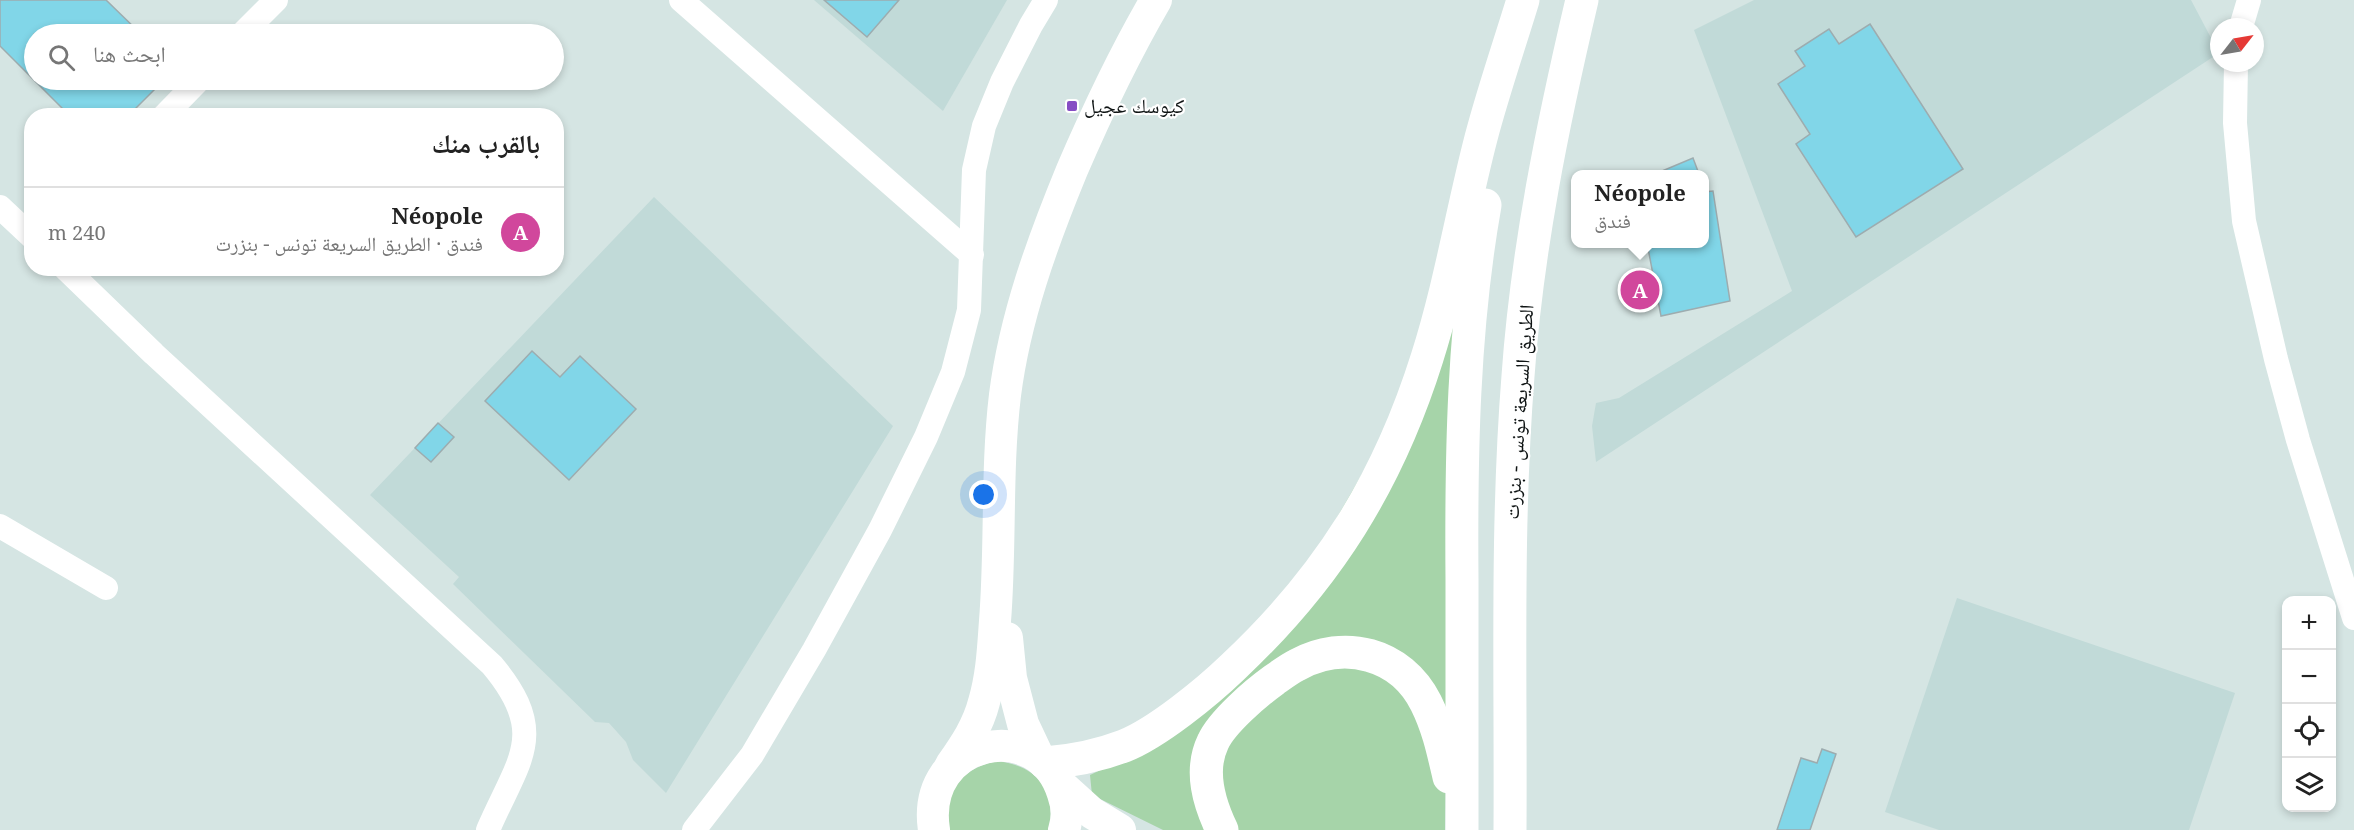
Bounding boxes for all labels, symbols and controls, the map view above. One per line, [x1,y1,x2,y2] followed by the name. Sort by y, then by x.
[2210,18,2264,72] north arrow
[24,24,564,90] search box
[93,38,166,68] text: ابحث هنا
[45,41,78,74] icon: search
[1084,92,1184,119] place label: كيوسك عجيل
[1065,99,1079,113] marker: كيوسك عجيل
[432,125,540,161] text: بالقرب منك
[1571,170,1709,248] popup
[1594,177,1686,207] text: Néopole
[392,200,483,230] text: Néopole
[1594,207,1631,234] text: فندق
[48,219,106,246] text: 240 m
[513,219,528,246] text: A
[215,230,483,257] text: فندق · الطريق السريعة تونس - بنزرت
[1620,268,1660,312] pin: A
[1498,304,1539,520] street label: الطريق السريعة تونس - بنزرت
[969,480,998,509] your location
[2282,596,2336,812] map controls
[2282,596,2336,650] button: +
[2282,650,2336,704] button: −
[2282,704,2336,758] button: locate
[2282,758,2336,812] button: layers

